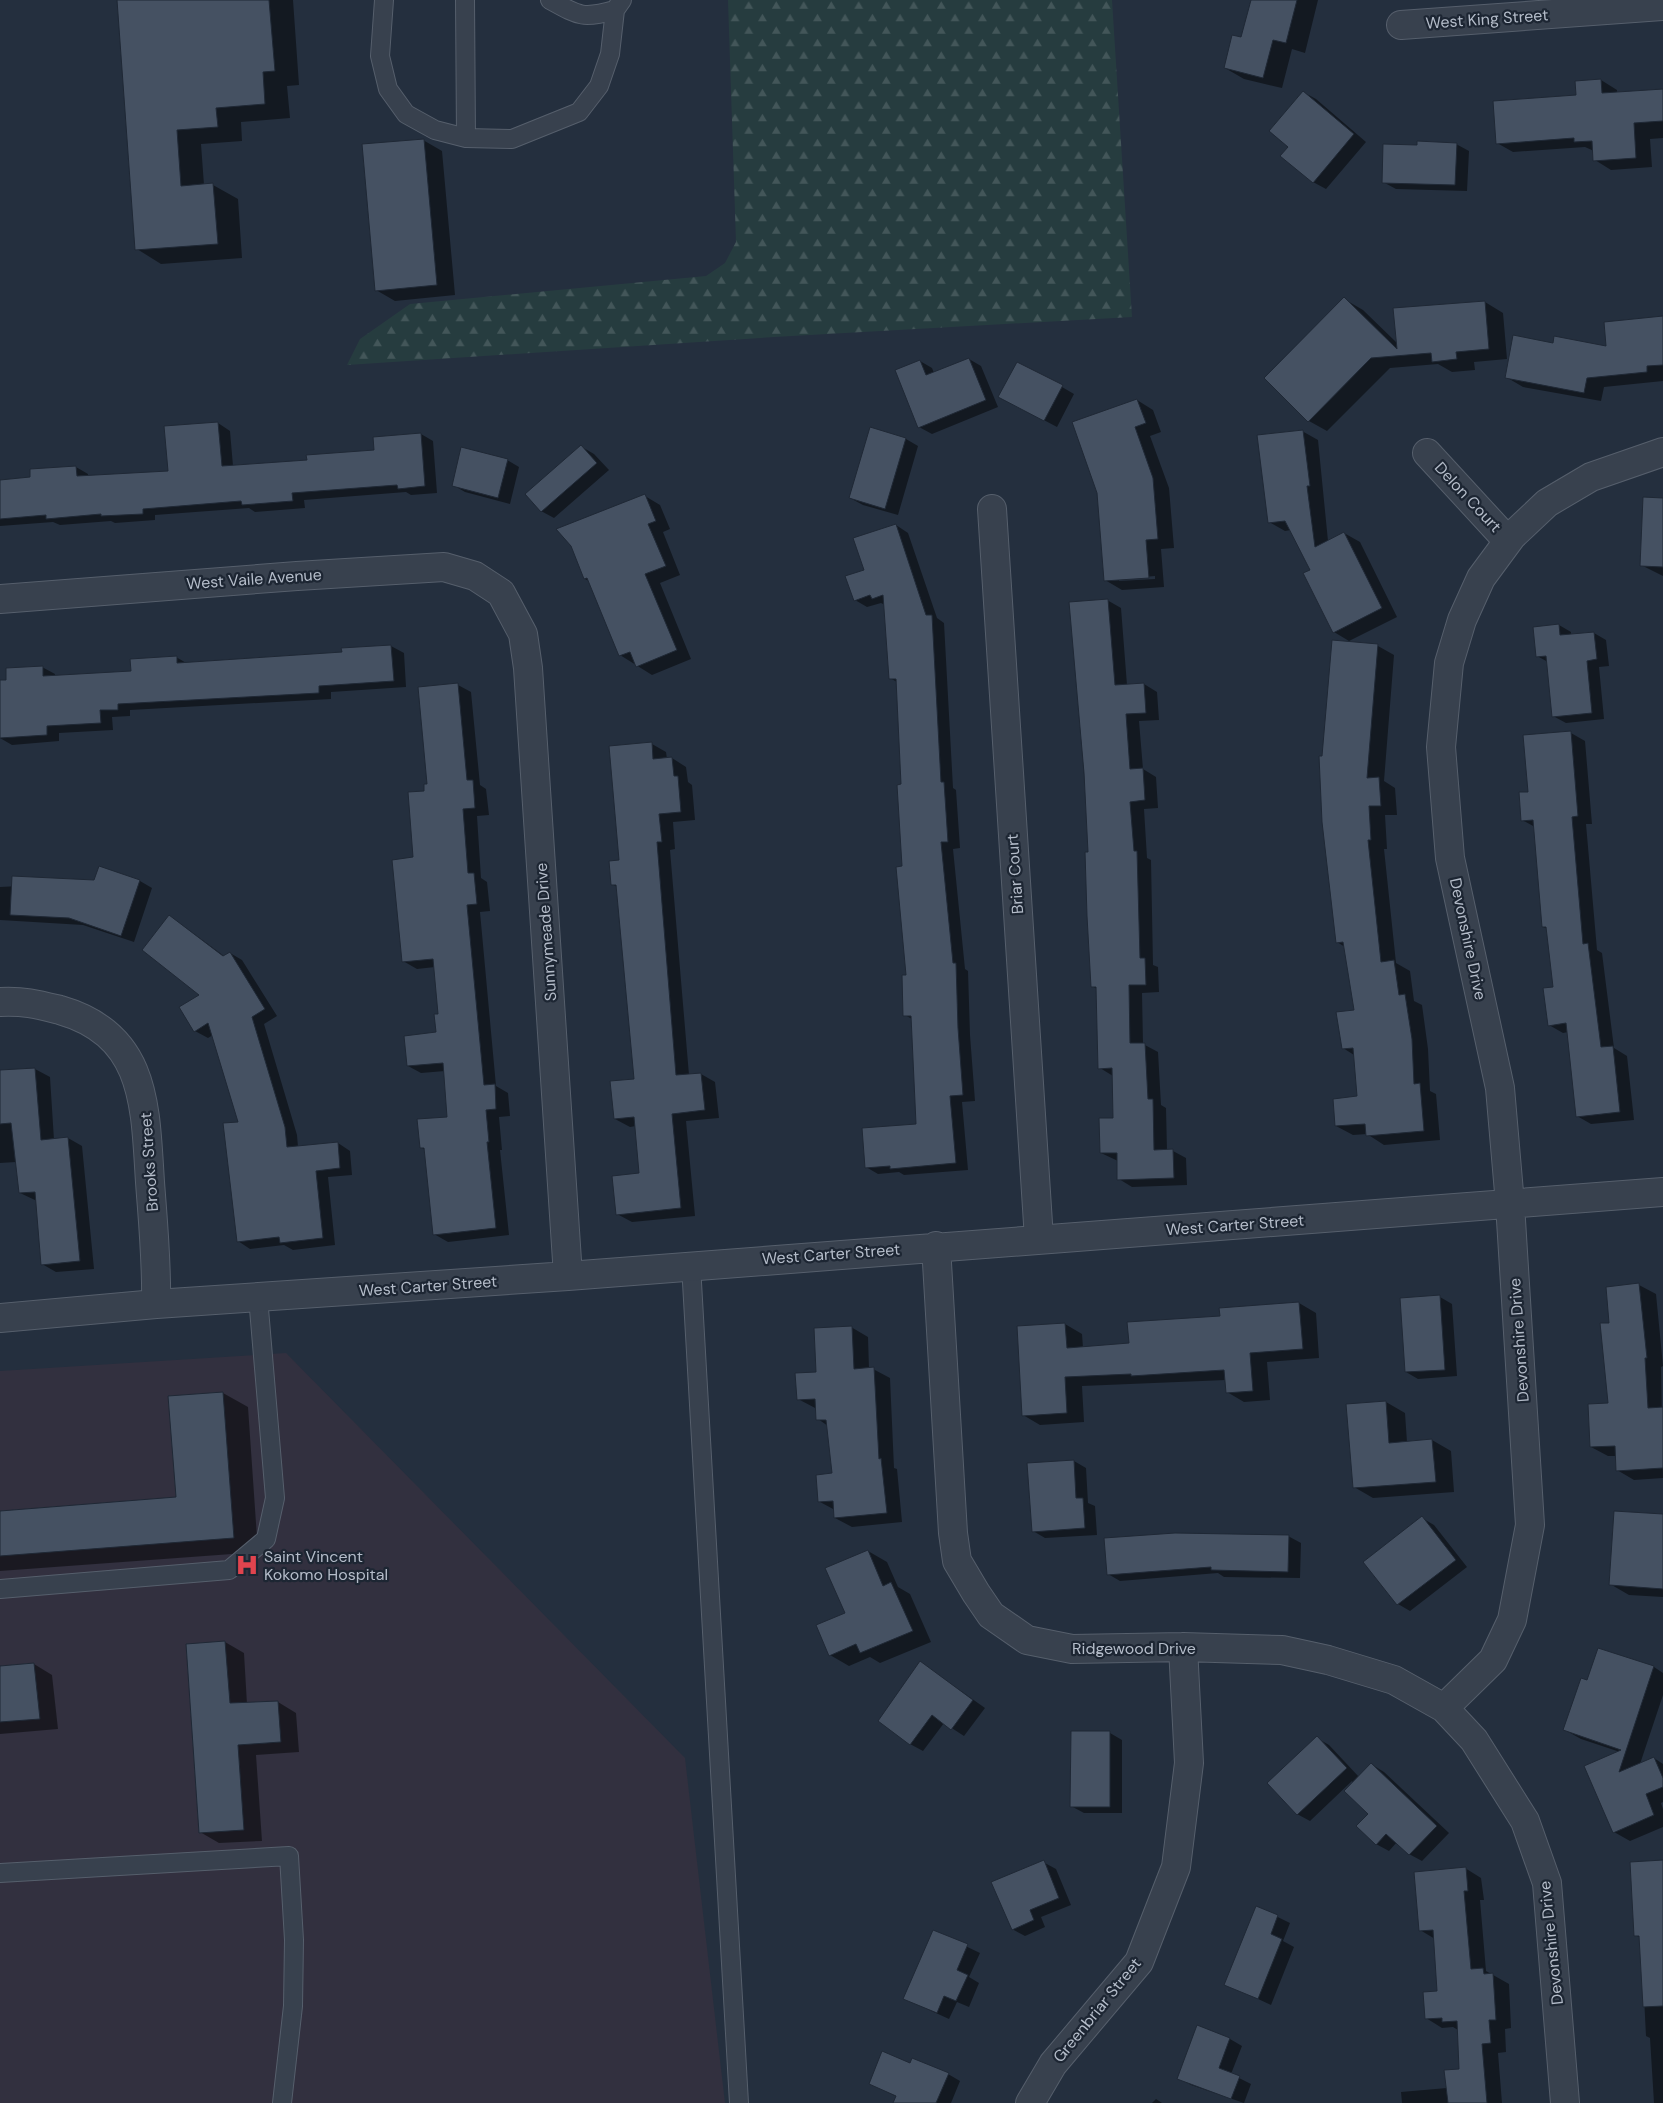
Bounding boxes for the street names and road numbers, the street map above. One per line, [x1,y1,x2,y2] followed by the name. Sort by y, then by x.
[1425,4,1549,34] street label: West King Street
[1430,457,1506,537] street label: Delon Court
[186,564,322,594] street label: West Vaile Avenue
[1002,833,1028,915] street label: Briar Court
[531,862,561,1002] street label: Sunnymeade Drive
[1445,876,1491,1002] street label: Devonshire Drive
[135,1112,163,1212] street label: Brooks Street
[1165,1210,1305,1240] street label: West Carter Street
[761,1239,901,1269] street label: West Carter Street
[358,1271,498,1301] street label: West Carter Street
[1504,1277,1534,1403] street label: Devonshire Drive
[1072,1638,1196,1659] street label: Ridgewood Drive
[1534,1880,1568,2006] street label: Devonshire Drive
[1048,1953,1146,2067] street label: Greenbriar Street

